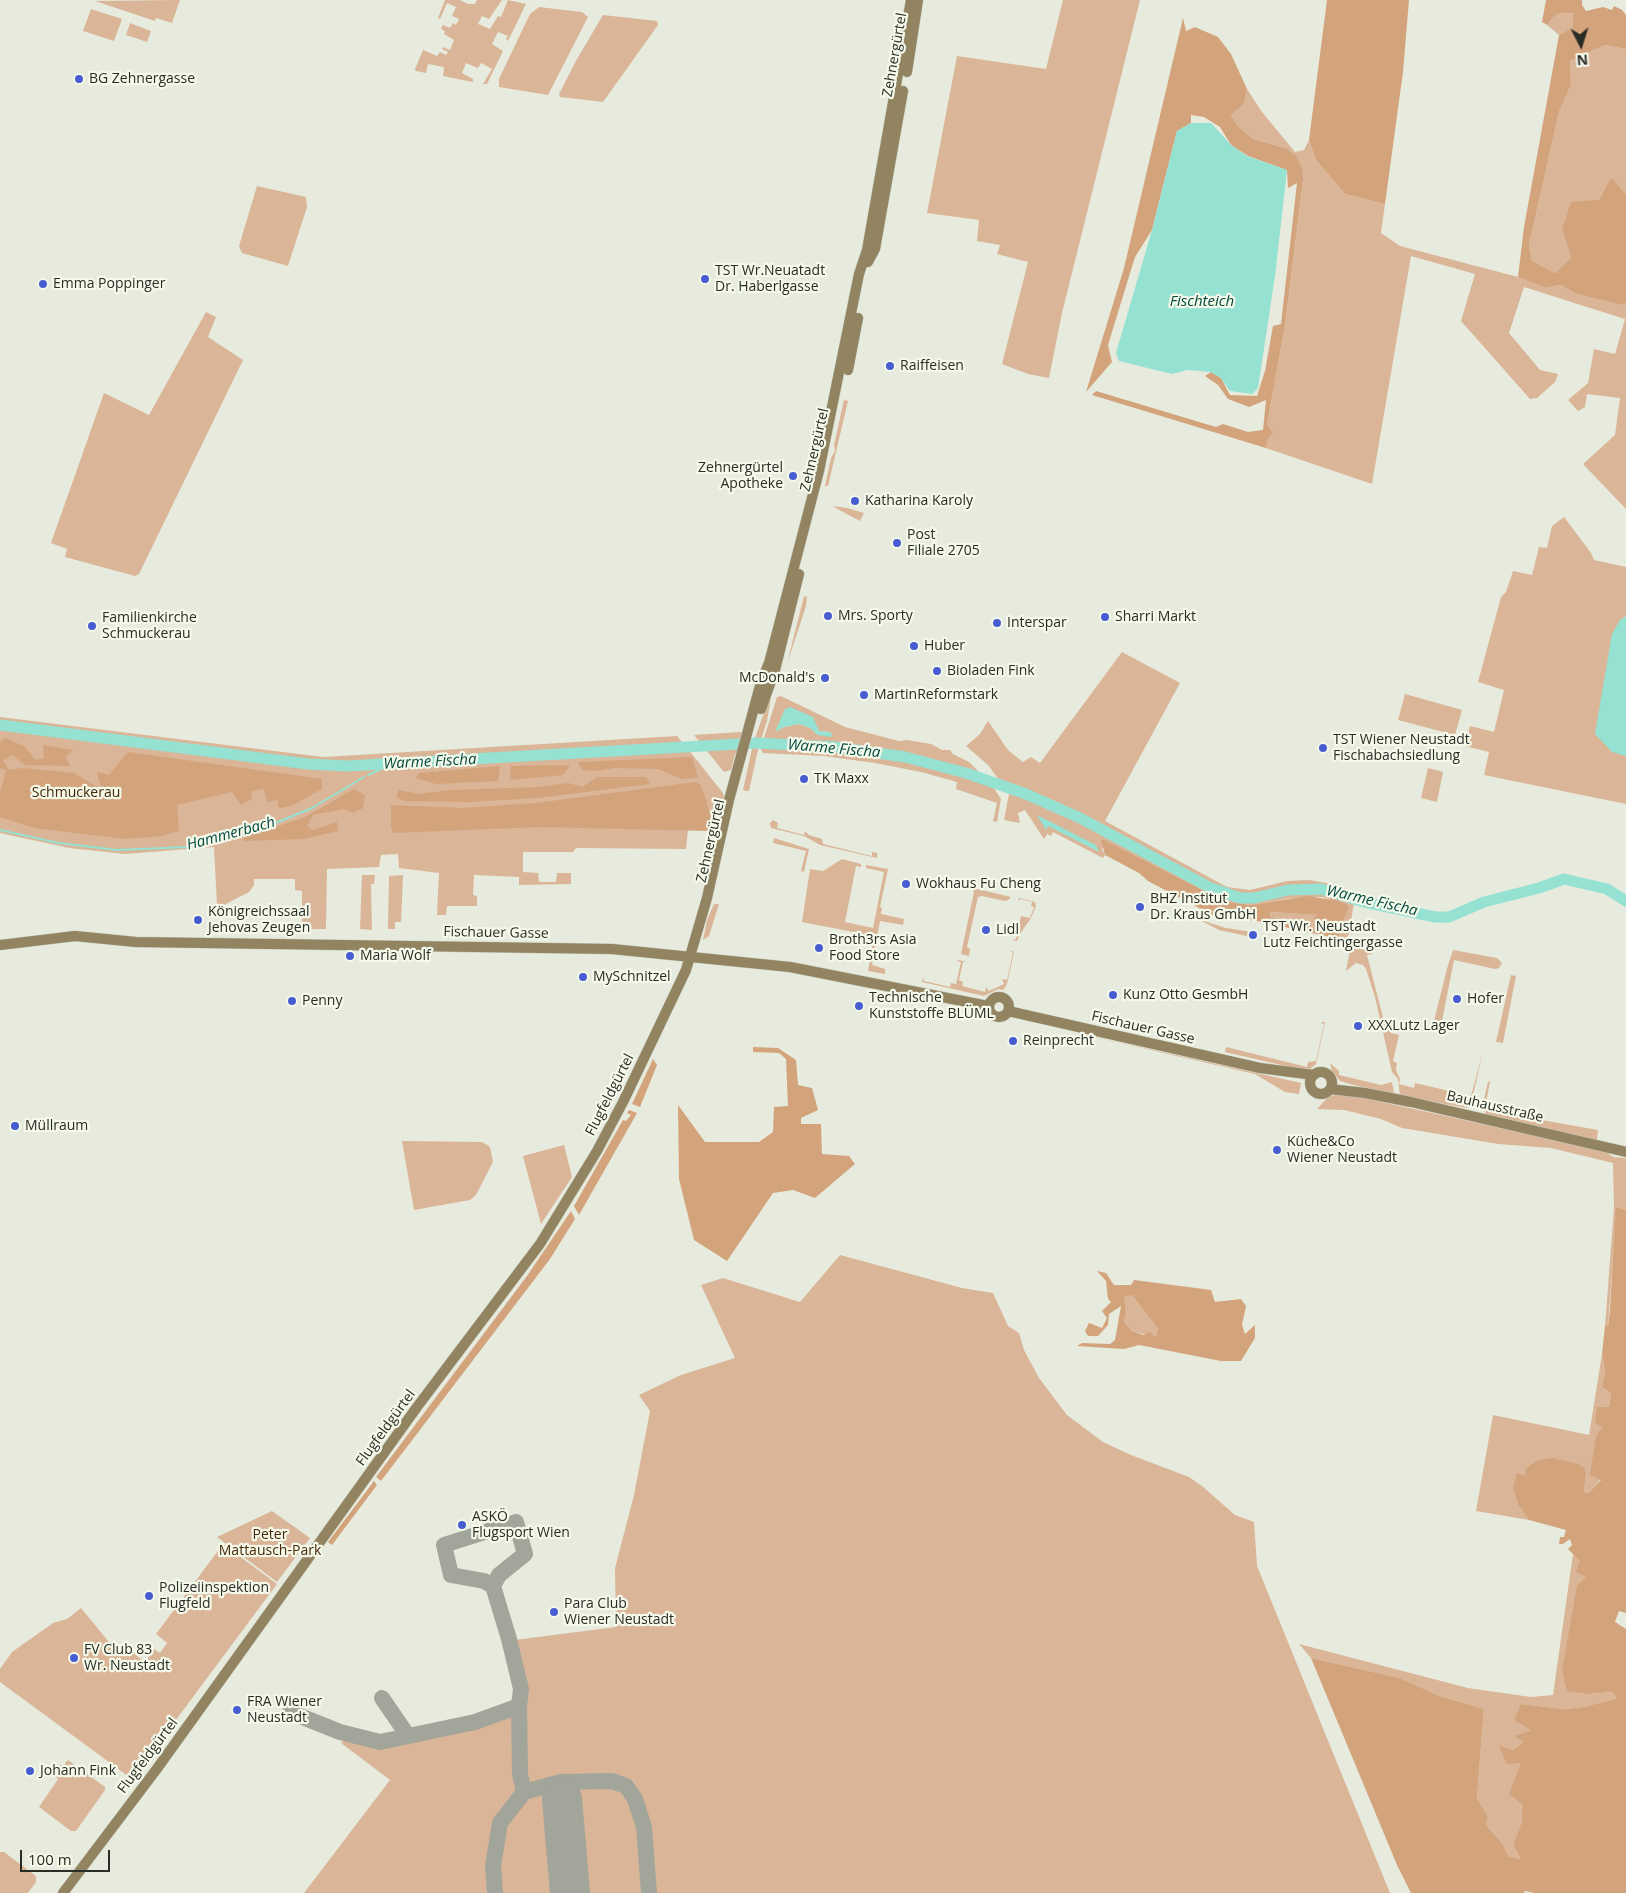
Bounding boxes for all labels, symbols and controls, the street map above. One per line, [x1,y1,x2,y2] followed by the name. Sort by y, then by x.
[879,12,911,98] street label: Zehnergürtel
[1556,20,1606,70] north arrow
[1576,50,1589,70] text: N
[89,71,195,87] place label: BG Zehnergasse
[73,73,85,85] marker: BG Zehnergasse
[715,263,825,296] place label: TST Wr.Neuatadt Dr. Haberlgasse
[699,273,711,285] marker: TST Wr.Neuatadt Dr. Haberlgasse
[53,276,165,292] place label: Emma Poppinger
[37,278,49,290] marker: Emma Poppinger
[1170,293,1234,311] water label: Fischteich
[900,358,964,374] place label: Raiffeisen
[884,360,896,372] marker: Raiffeisen
[797,407,833,493] street label: Zehnergürtel
[698,460,783,492] place label: Zehnergürtel Apotheke
[787,470,799,482] marker: Zehnergürtel Apotheke
[865,493,973,509] place label: Katharina Karoly
[849,495,861,507] marker: Katharina Karoly
[907,527,980,560] place label: Post Filiale 2705
[891,537,903,549] marker: Post Filiale 2705
[838,608,913,624] place label: Mrs. Sporty
[1115,609,1196,625] place label: Sharri Markt
[102,610,197,642] place label: Familienkirche Schmuckerau
[822,610,834,622] marker: Mrs. Sporty
[1099,611,1111,623] marker: Sharri Markt
[1007,615,1067,631] place label: Interspar
[991,617,1003,629] marker: Interspar
[86,620,98,632] marker: Familienkirche Schmuckerau
[924,638,965,654] place label: Huber
[908,640,920,652] marker: Huber
[947,663,1035,679] place label: Bioladen Fink
[931,665,943,677] marker: Bioladen Fink
[739,670,815,686] place label: McDonald's
[819,672,831,684] marker: McDonald's
[874,687,998,703] place label: MartinReformstark
[858,689,870,701] marker: MartinReformstark
[1333,732,1470,764] place label: TST Wiener Neustadt Fischabachsiedlung
[787,736,881,762] water label: Warme Fischa
[1317,742,1329,754] marker: TST Wiener Neustadt Fischabachsiedlung
[383,751,477,773] water label: Warme Fischa
[814,771,869,787] place label: TK Maxx
[798,773,810,785] marker: TK Maxx
[32,785,120,801] park label: Schmuckerau
[693,798,729,884] street label: Zehnergürtel
[185,814,277,854] water label: Hammerbach
[916,876,1041,892] place label: Wokhaus Fu Cheng
[900,878,912,890] marker: Wokhaus Fu Cheng
[1325,882,1419,920] water label: Warme Fischa
[1150,891,1256,924] place label: BHZ Institut Dr. Kraus GmbH
[1134,901,1146,913] marker: BHZ Institut Dr. Kraus GmbH
[208,904,310,936] place label: Königreichssaal Jehovas Zeugen
[192,914,204,926] marker: Königreichssaal Jehovas Zeugen
[1263,919,1403,952] place label: TST Wr. Neustadt Lutz Feichtingergasse
[996,922,1019,938] place label: Lidl
[443,924,549,942] street label: Fischauer Gasse
[980,924,992,936] marker: Lidl
[1247,929,1259,941] marker: TST Wr. Neustadt Lutz Feichtingergasse
[829,932,917,964] place label: Broth3rs Asia Food Store
[813,942,825,954] marker: Broth3rs Asia Food Store
[360,948,431,964] place label: Maria Wolf
[344,950,356,962] marker: Maria Wolf
[593,969,671,985] place label: MySchnitzel
[577,971,589,983] marker: MySchnitzel
[1123,987,1248,1003] place label: Kunz Otto GesmbH
[1107,989,1119,1001] marker: Kunz Otto GesmbH
[869,990,994,1022] place label: Technische Kunststoffe BLÜML
[1467,991,1504,1007] place label: Hofer
[302,993,342,1009] place label: Penny
[1451,993,1463,1005] marker: Hofer
[286,995,298,1007] marker: Penny
[853,1000,865,1012] marker: Technische Kunststoffe BLÜML
[1090,1008,1196,1048] street label: Fischauer Gasse
[1368,1018,1460,1034] place label: XXXLutz Lager
[1352,1020,1364,1032] marker: XXXLutz Lager
[1023,1033,1094,1049] place label: Reinprecht
[1007,1035,1019,1047] marker: Reinprecht
[582,1051,638,1139] street label: Flugfeldgürtel
[1445,1088,1545,1126] street label: Bauhausstraße
[25,1118,88,1134] place label: Müllraum
[9,1120,21,1132] marker: Müllraum
[1287,1134,1397,1166] place label: Küche&Co Wiener Neustadt
[1271,1144,1283,1156] marker: Küche&Co Wiener Neustadt
[353,1387,419,1469] street label: Flugfeldgürtel
[472,1509,570,1541] place label: ASKÖ Flugsport Wien
[456,1519,468,1531] marker: ASKÖ Flugsport Wien
[219,1527,321,1560] park label: Peter Mattausch-Park
[159,1580,269,1612] place label: Polizeiinspektion Flugfeld
[143,1590,155,1602] marker: Polizeiinspektion Flugfeld
[564,1596,674,1628] place label: Para Club Wiener Neustadt
[548,1606,560,1618] marker: Para Club Wiener Neustadt
[84,1642,170,1674] place label: FV Club 83 Wr. Neustadt
[68,1652,80,1664] marker: FV Club 83 Wr. Neustadt
[247,1694,322,1726] place label: FRA Wiener Neustadt
[231,1704,243,1716] marker: FRA Wiener Neustadt
[114,1715,182,1797] street label: Flugfeldgürtel
[40,1763,116,1779] place label: Johann Fink
[24,1765,36,1777] marker: Johann Fink
[22,1840,112,1872] scale bar
[28,1849,72,1869] text: 100 m

